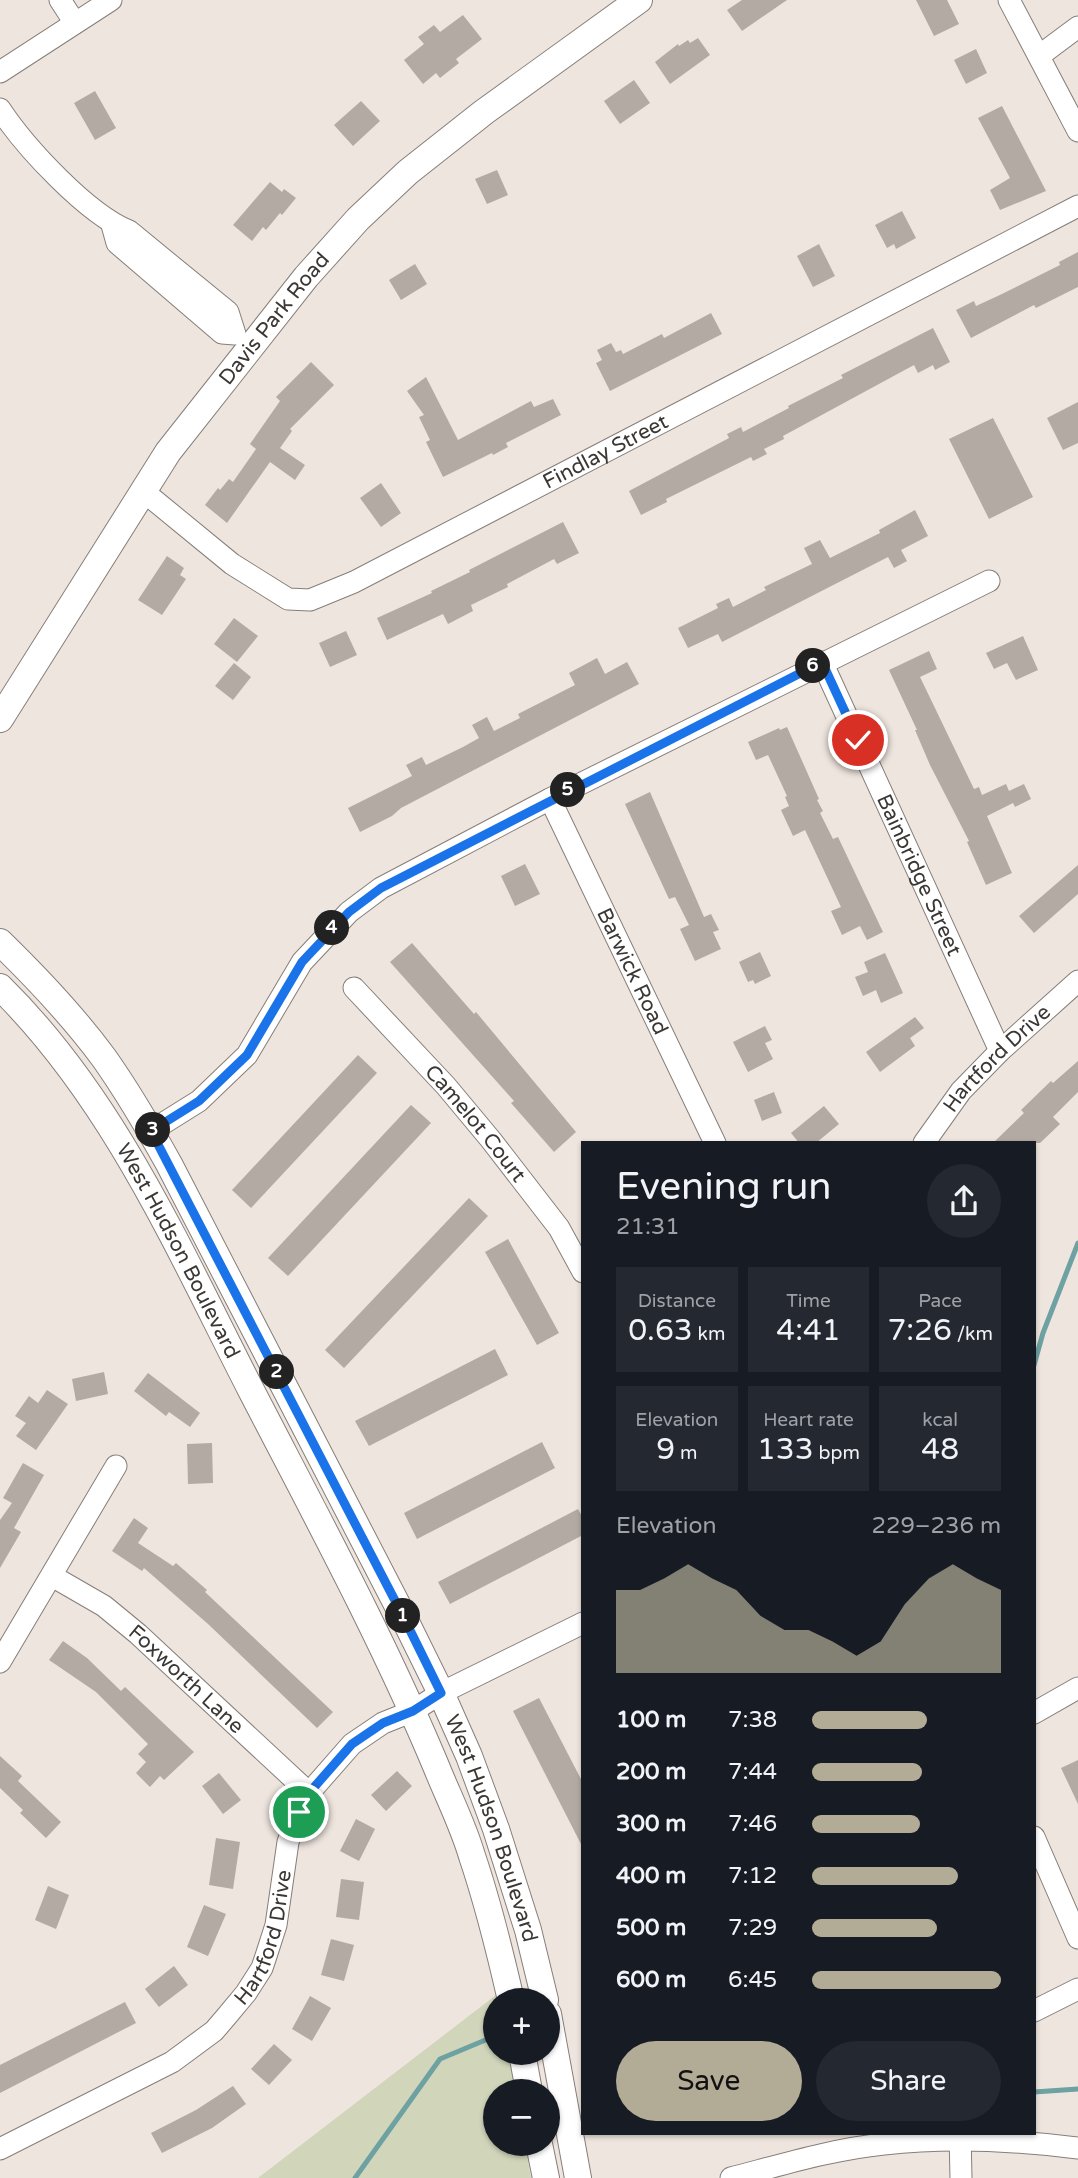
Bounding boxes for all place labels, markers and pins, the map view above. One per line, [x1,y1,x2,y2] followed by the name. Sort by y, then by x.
[796,648,830,684] pin: 6
[828,710,888,770] pin
[550,772,586,808] pin: 5
[314,911,350,946] pin: 4
[136,1112,170,1148] pin: 3
[260,1354,294,1390] pin: 2
[386,1598,420,1634] pin: 1
[269,1782,329,1842] pin

